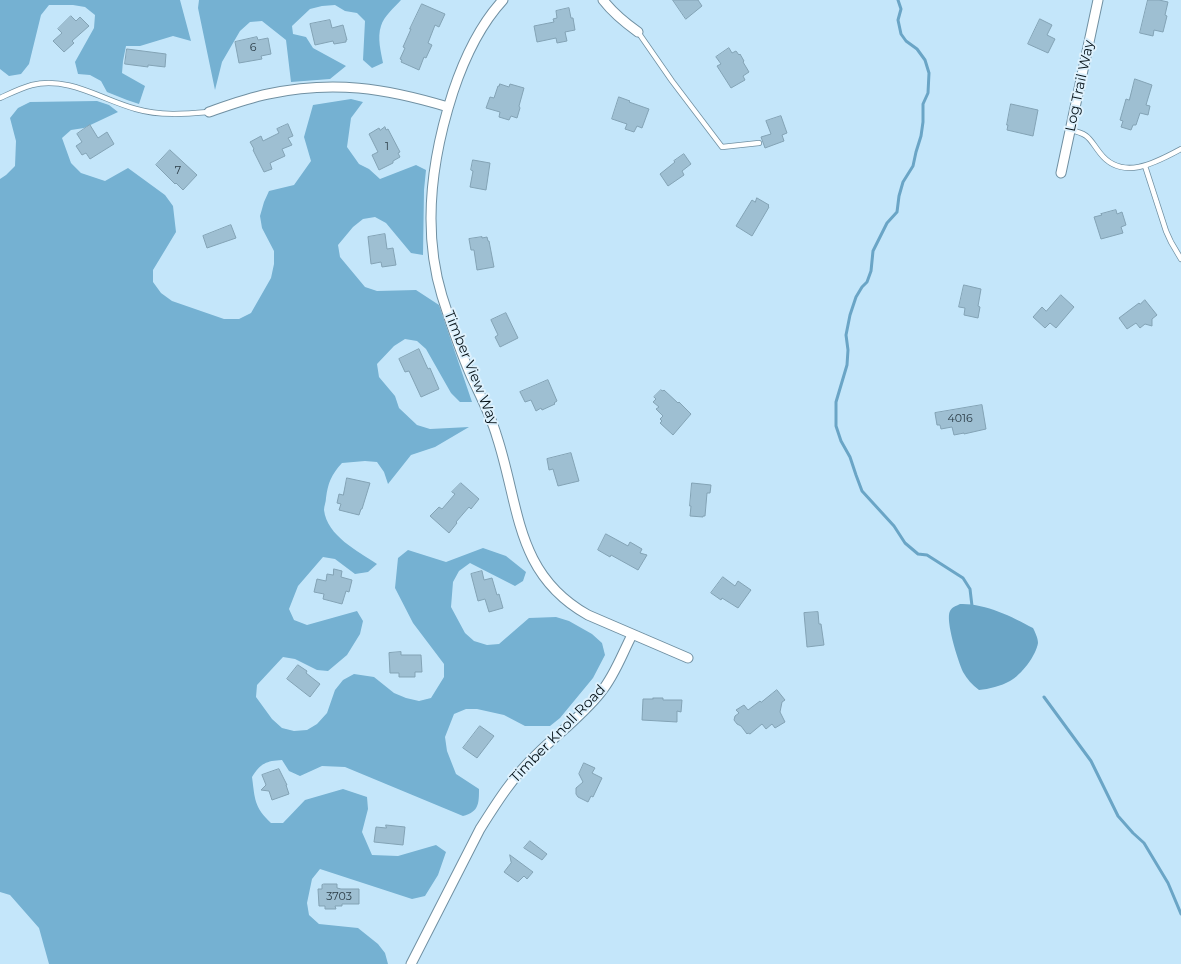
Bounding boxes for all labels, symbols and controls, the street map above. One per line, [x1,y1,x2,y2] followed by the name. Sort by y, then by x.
[1062,39,1098,133] street label: Log Trail Way
[250,41,256,55] house number: 6
[385,140,389,154] house number: 1
[175,164,181,178] house number: 7
[440,308,502,428] street label: Timber View Way
[947,412,973,426] house number: 4016
[507,681,609,787] street label: Timber Knoll Road
[326,890,352,904] house number: 3703

